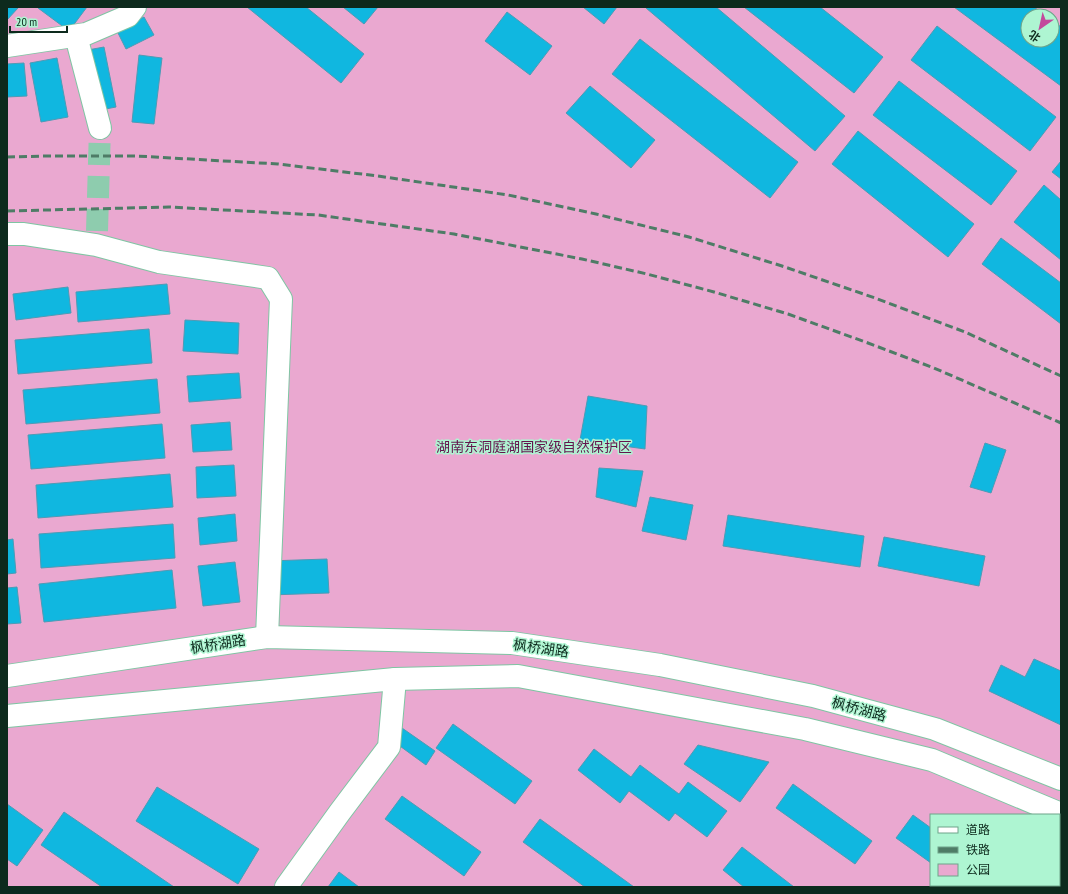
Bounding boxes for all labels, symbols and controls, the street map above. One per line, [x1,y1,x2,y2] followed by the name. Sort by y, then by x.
[10,8,67,34] scale bar
[1020,8,1060,48] north arrow
[16,14,37,29] text: 20 m
[1026,27,1043,45] text: 北
[436,438,632,456] park label: 湖南东洞庭湖国家级自然保护区
[189,631,247,657] street label: 枫桥湖路
[512,635,570,661] street label: 枫桥湖路
[830,693,888,725] street label: 枫桥湖路
[930,814,1060,886] legend
[966,822,990,837] text: 道路
[966,842,990,857] text: 铁路
[966,862,990,877] text: 公园

